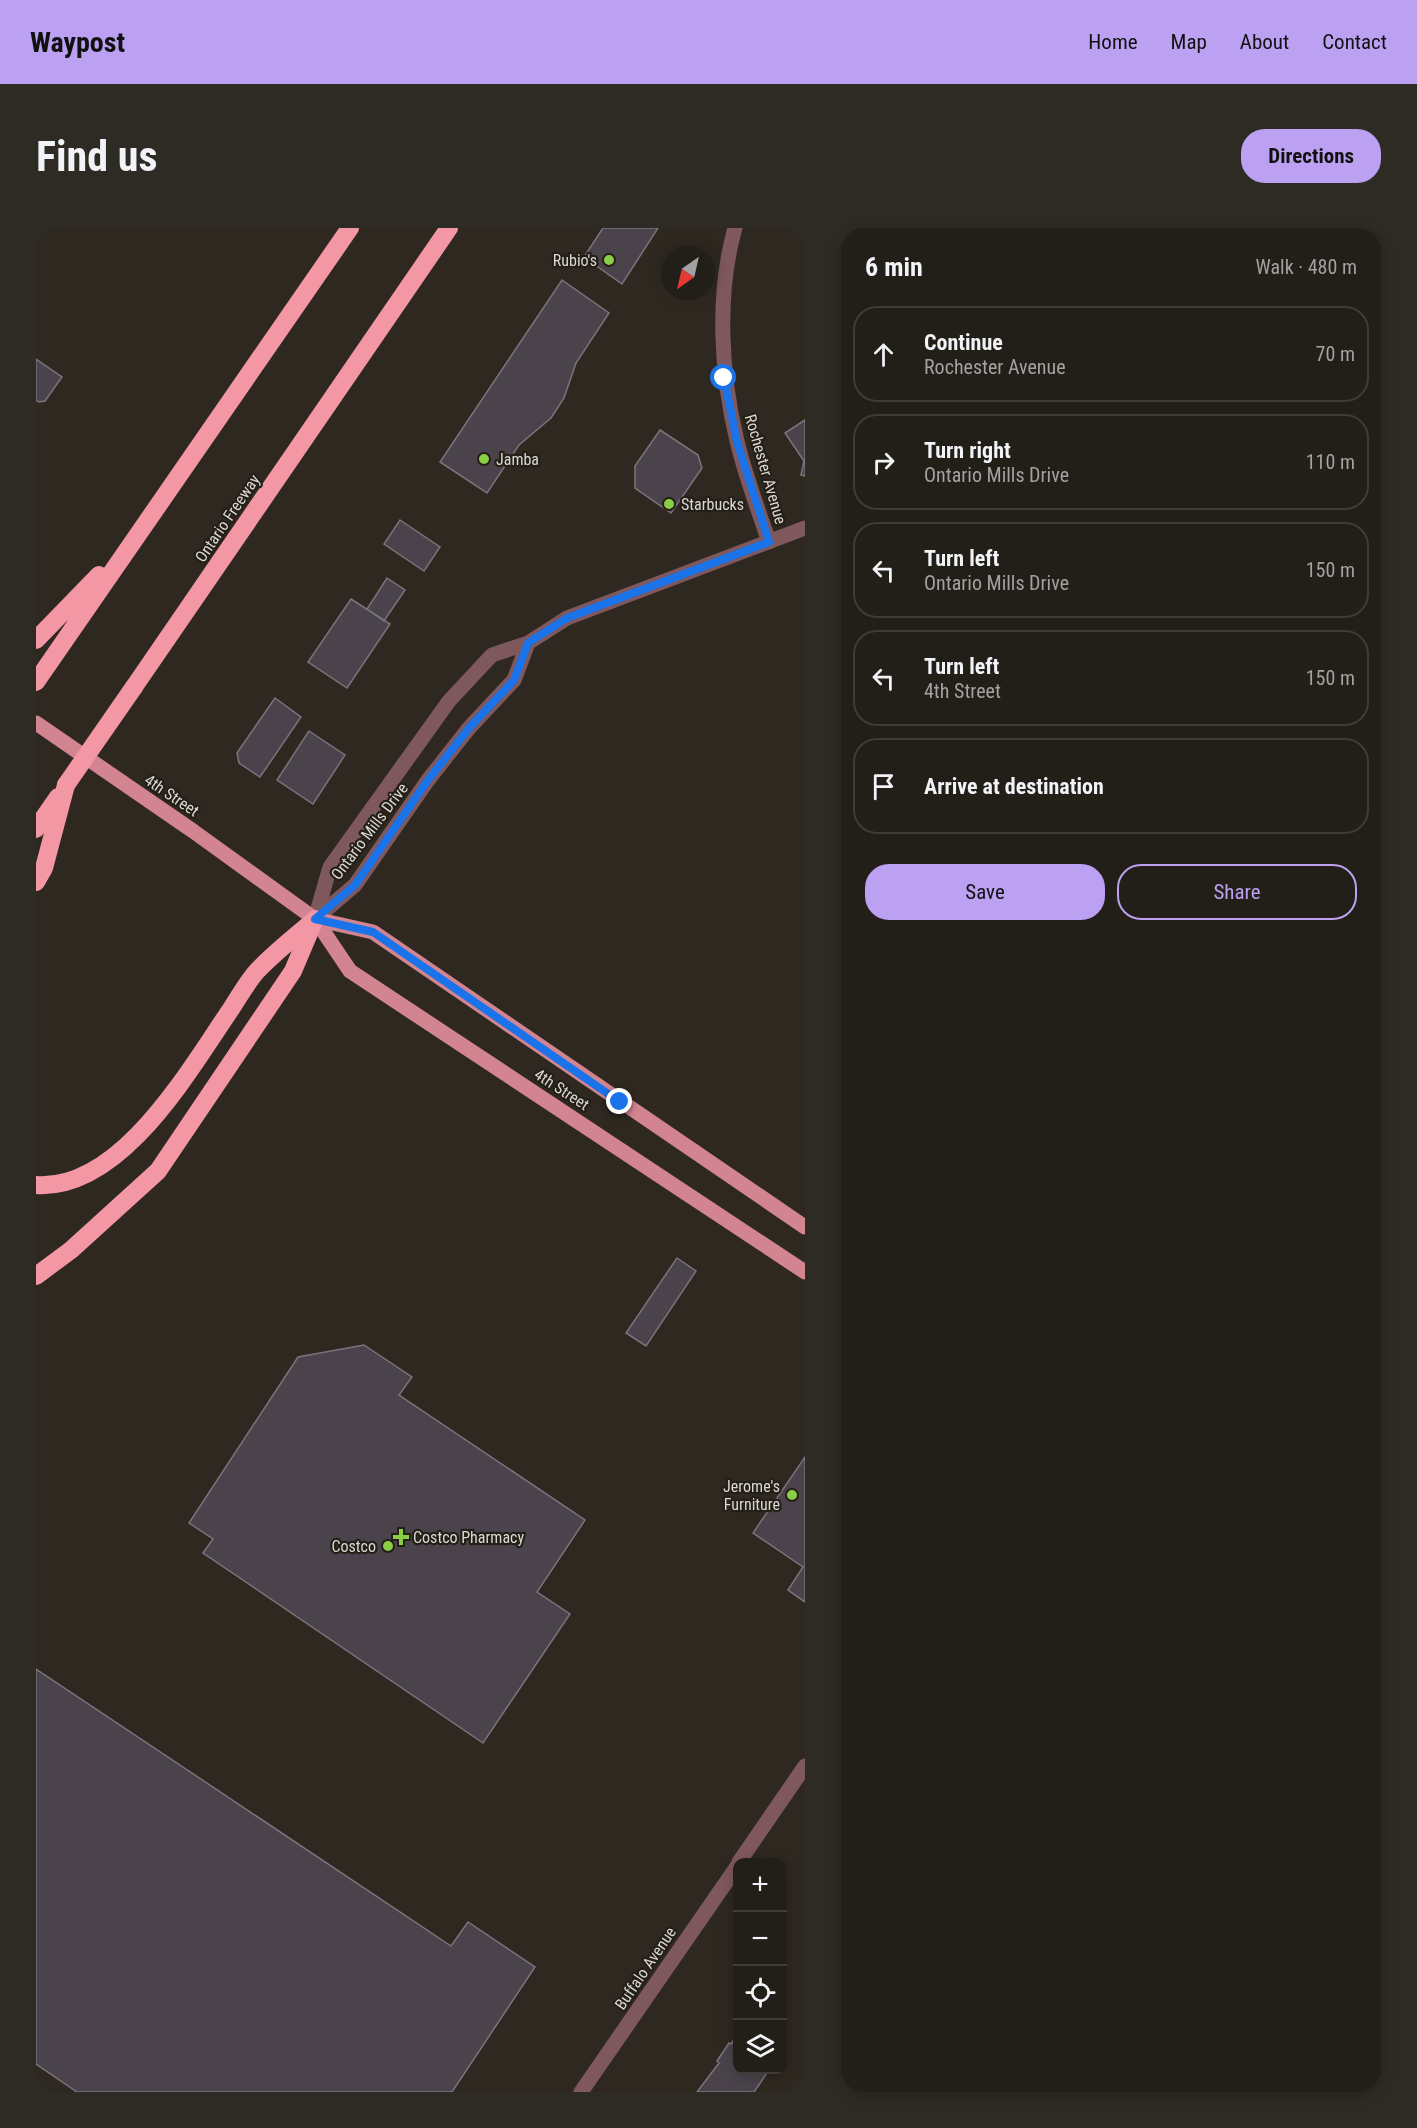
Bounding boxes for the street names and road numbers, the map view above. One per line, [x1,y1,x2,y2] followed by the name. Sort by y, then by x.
[741,412,790,526] street label: Rochester Avenue
[191,470,264,566] street label: Ontario Freeway
[141,770,203,821] street label: 4th Street
[327,779,412,883] street label: Ontario Mills Drive
[531,1065,593,1114] street label: 4th Street
[611,1923,680,2013] street label: Buffalo Avenue

